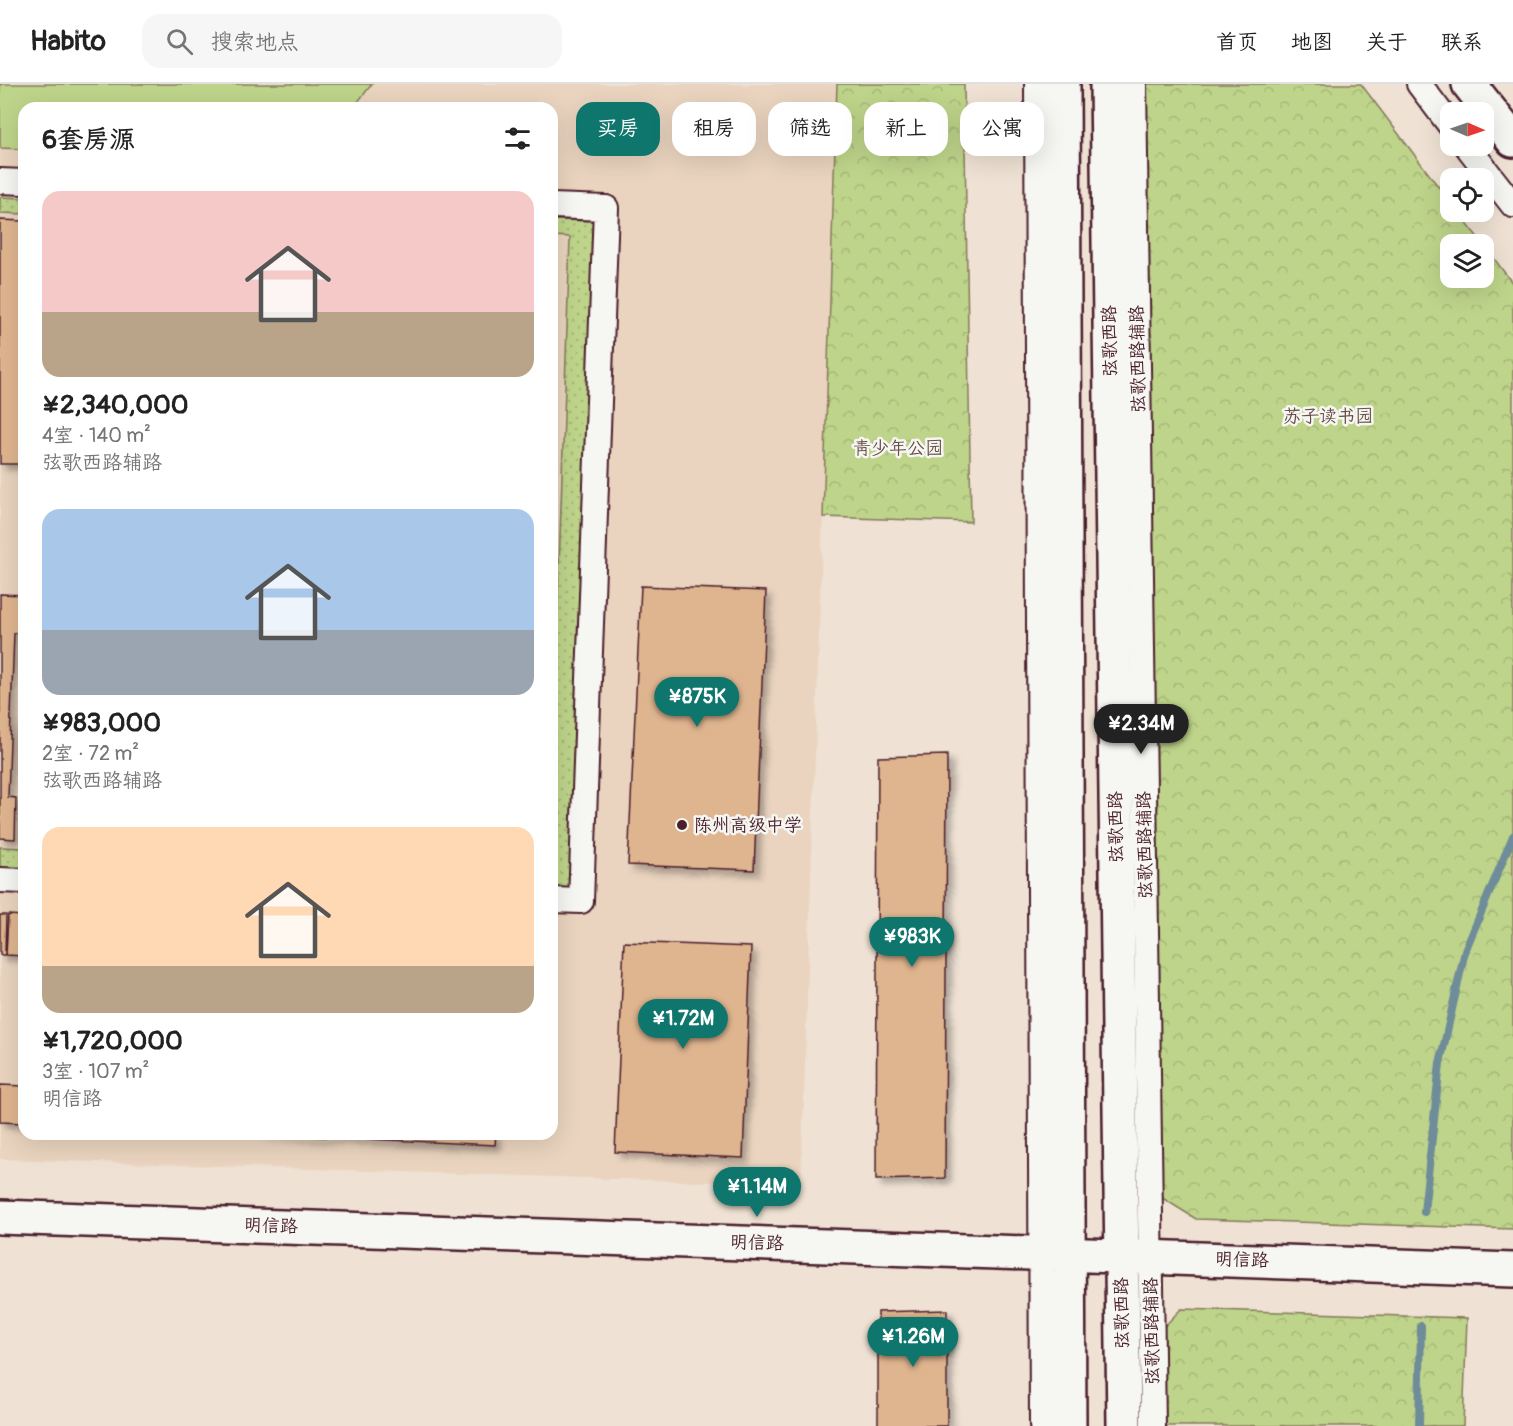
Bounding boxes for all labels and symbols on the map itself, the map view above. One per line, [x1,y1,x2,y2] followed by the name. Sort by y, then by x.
[1440,102,1494,156] north arrow
[1098,305,1122,377] street label: 弦歌西路
[1126,305,1150,413] street label: 弦歌西路辅路
[1283,405,1373,428] park label: 苏子读书园
[853,437,943,460] park label: 青少年公园
[655,677,739,728] pin: ¥875K
[1092,704,1190,755] pin: ¥2.34M
[1104,791,1128,863] street label: 弦歌西路
[1133,791,1157,899] street label: 弦歌西路辅路
[694,814,802,837] place label: 陈州高级中学
[675,818,689,832] marker: 陈州高级中学
[870,917,954,968] pin: ¥983K
[634,999,732,1050] pin: ¥1.72M
[708,1167,806,1218] pin: ¥1.14M
[244,1214,298,1238] street label: 明信路
[730,1231,784,1255] street label: 明信路
[1215,1248,1269,1272] street label: 明信路
[1110,1277,1134,1349] street label: 弦歌西路
[1140,1277,1164,1385] street label: 弦歌西路辅路
[864,1317,962,1368] pin: ¥1.26M

